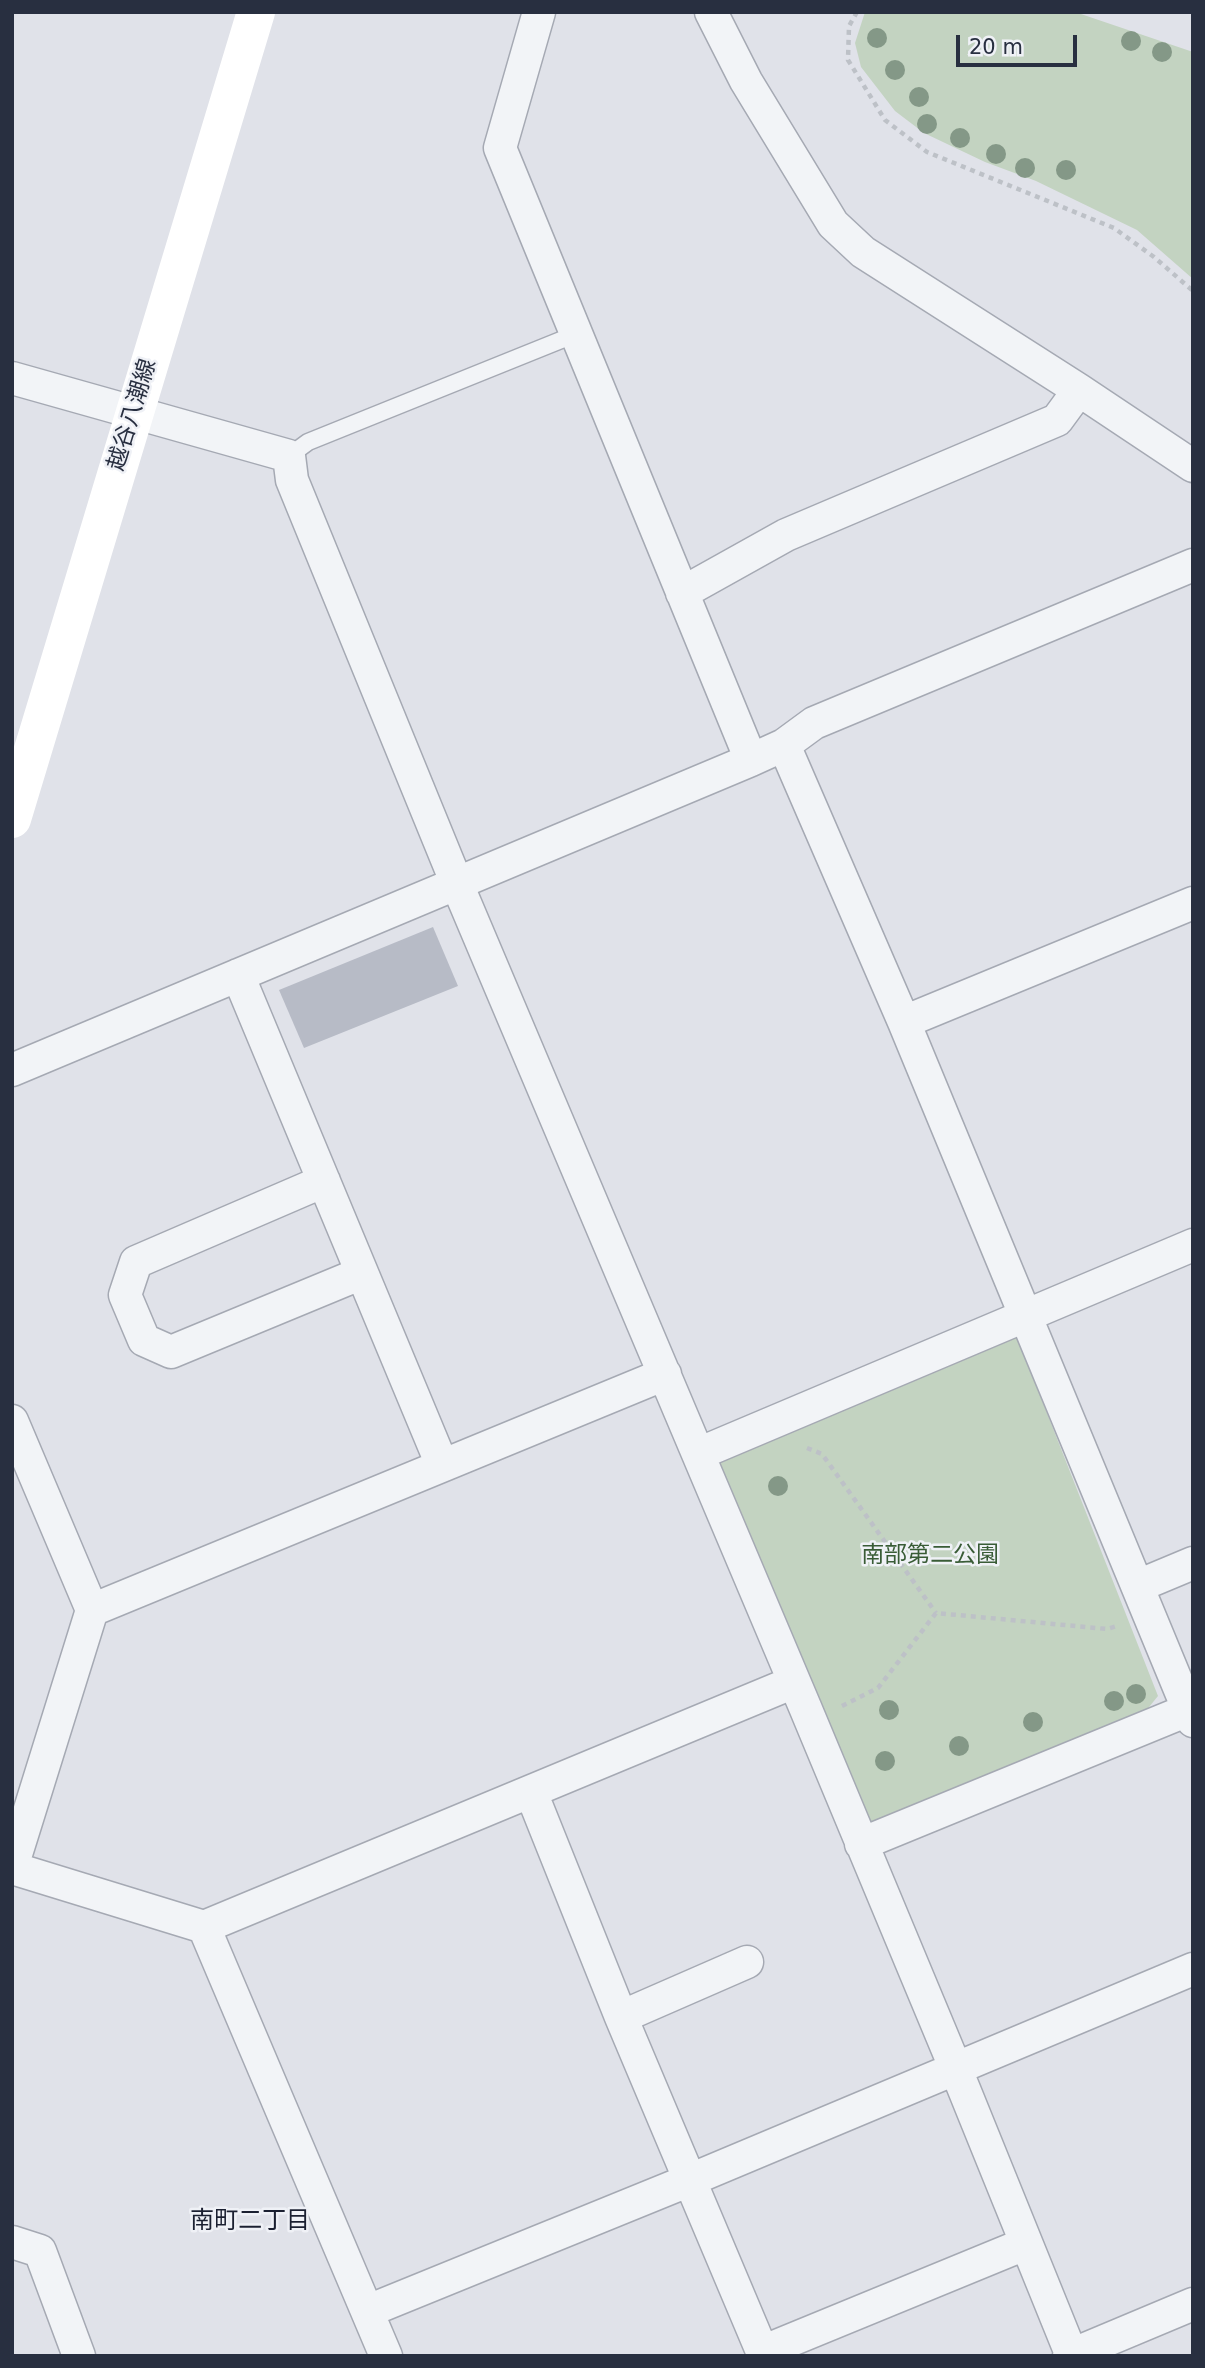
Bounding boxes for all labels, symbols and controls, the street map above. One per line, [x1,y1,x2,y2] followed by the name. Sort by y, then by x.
[960,21,1081,65] scale bar
[969,35,1023,59] text: 20 m
[103,356,163,474] street label: 越谷八潮線
[861,1542,999,1570] park label: 南部第二公園
[190,2208,310,2236] district label: 南町二丁目

